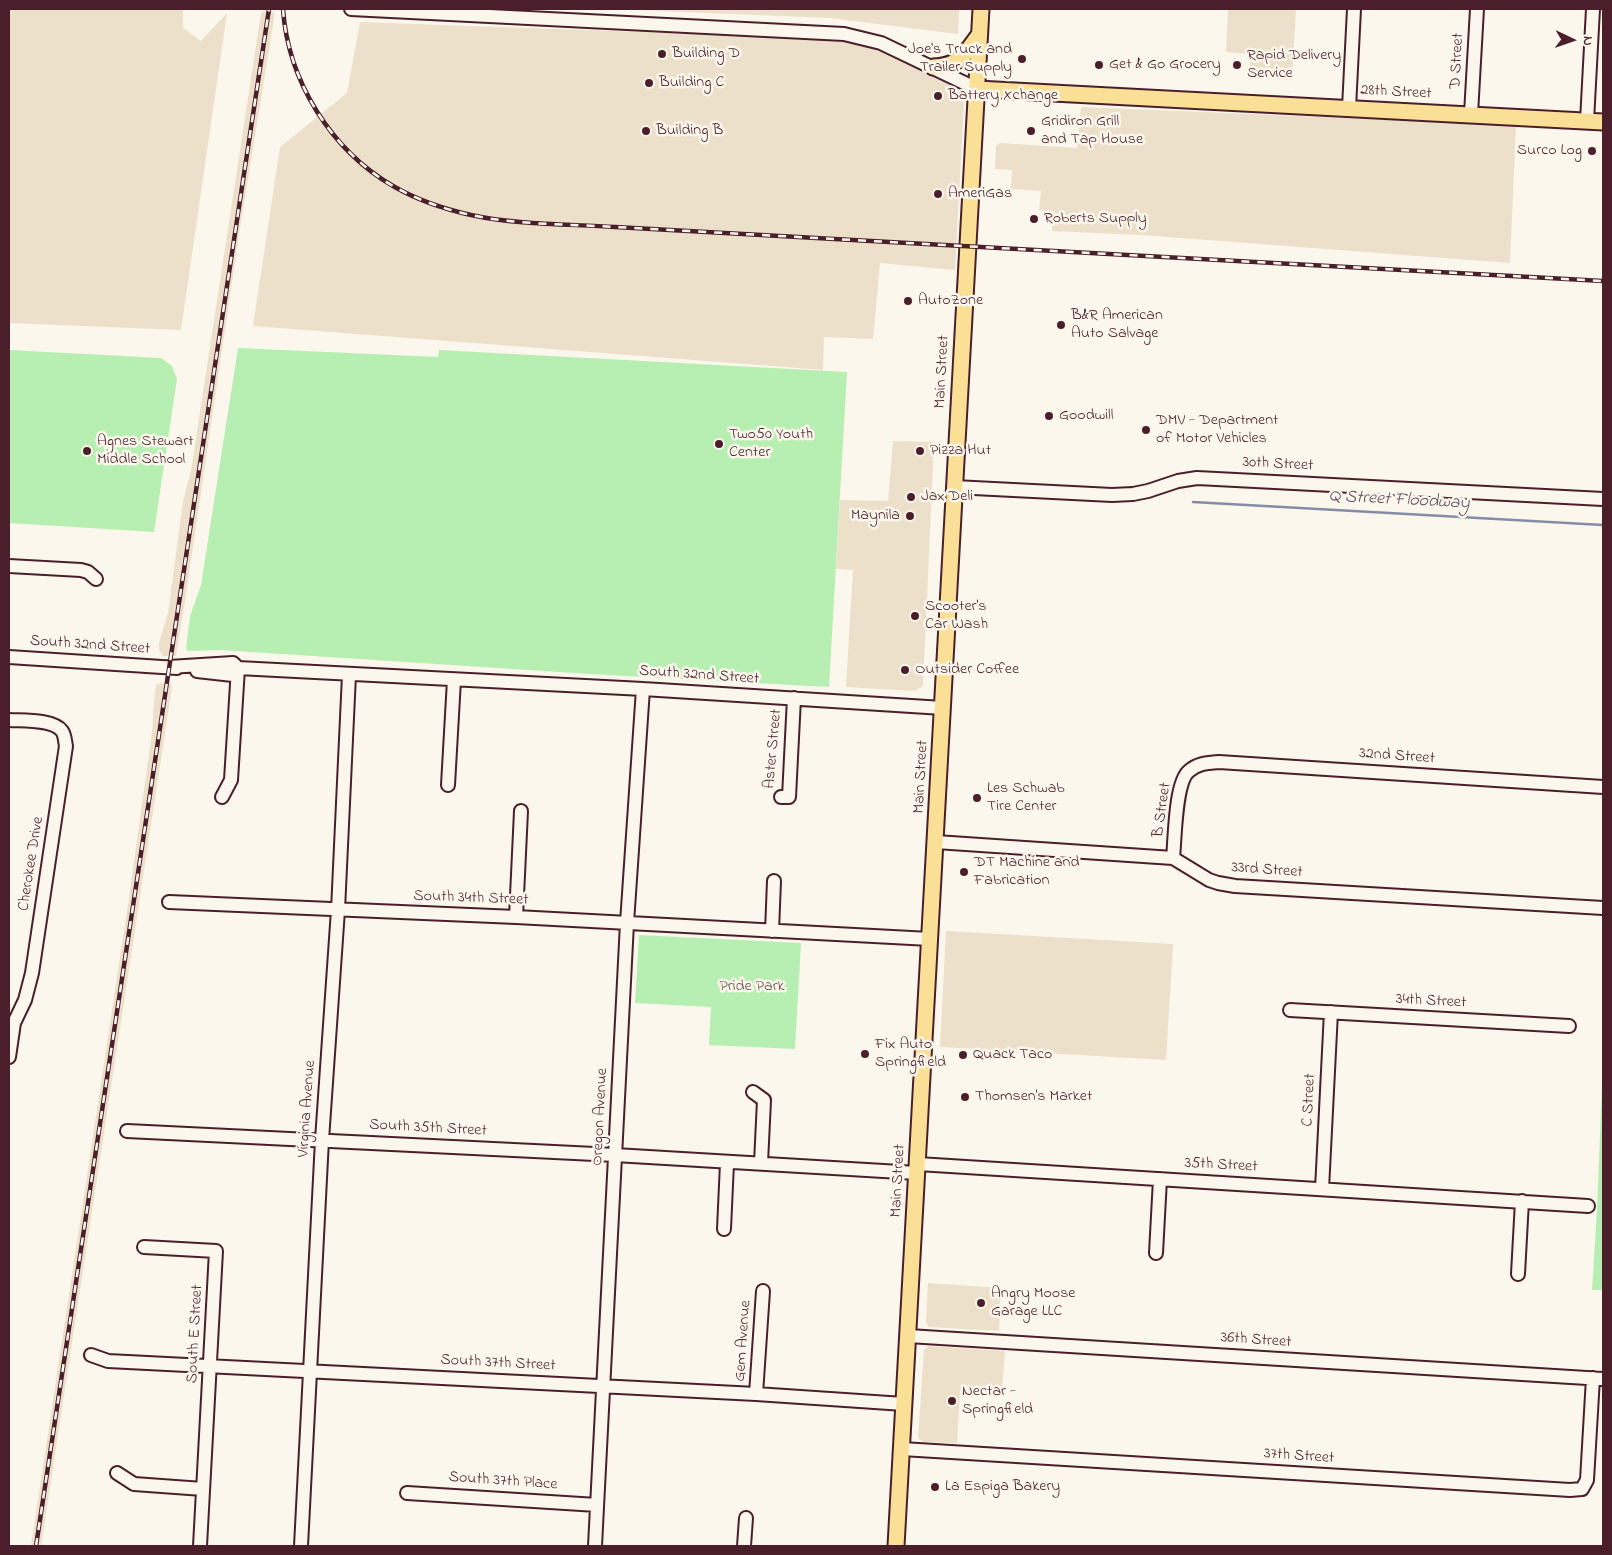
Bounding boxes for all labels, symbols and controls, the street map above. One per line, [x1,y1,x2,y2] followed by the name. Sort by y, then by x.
[1547,15,1597,65] north arrow
[1447,33,1469,89] street label: D Street
[1577,36,1598,46] text: N
[908,40,1012,78] place label: Joe's Truck and Trailer Supply
[672,44,740,64] place label: Building D
[1247,46,1341,84] place label: Rapid Delivery Service
[656,48,668,60] marker: Building D
[1016,53,1028,65] marker: Joe's Truck and Trailer Supply
[1109,55,1221,75] place label: Get & Go Grocery
[1093,59,1105,71] marker: Get & Go Grocery
[1231,59,1243,71] marker: Rapid Delivery Service
[659,73,724,93] place label: Building C
[643,77,655,89] marker: Building C
[1360,82,1432,104] street label: 28th Street
[948,86,1058,106] place label: Battery Xchange
[932,90,944,102] marker: Battery Xchange
[1041,112,1143,150] place label: Gridiron Grill and Tap House
[656,121,723,141] place label: Building B
[640,125,652,137] marker: Building B
[1025,125,1037,137] marker: Gridiron Grill and Tap House
[1517,141,1582,161] place label: Surco Log
[1586,145,1598,157] marker: Surco Log
[948,184,1012,204] place label: AmeriGas
[932,188,944,200] marker: AmeriGas
[1044,209,1147,229] place label: Roberts Supply
[1028,213,1040,225] marker: Roberts Supply
[918,291,983,311] place label: AutoZone
[902,295,914,307] marker: AutoZone
[1071,306,1163,344] place label: B&R American Auto Salvage
[1055,319,1067,331] marker: B&R American Auto Salvage
[931,335,955,409] street label: Main Street
[1059,406,1113,426] place label: Goodwill
[1043,410,1055,422] marker: Goodwill
[1156,411,1278,449] place label: DMV - Department of Motor Vehicles
[1140,424,1152,436] marker: DMV - Department of Motor Vehicles
[729,425,813,463] place label: Two50 Youth Center
[97,432,194,470] place label: Agnes Stewart Middle School
[713,438,725,450] marker: Two50 Youth Center
[930,441,991,461] place label: Pizza Hut
[81,445,93,457] marker: Agnes Stewart Middle School
[914,445,926,457] marker: Pizza Hut
[1242,454,1314,476] street label: 30th Street
[921,487,973,507] place label: Jax Deli
[1328,487,1470,515] water label: Q Street Floodway
[905,491,917,503] marker: Jax Deli
[851,506,900,526] place label: Maynila
[904,510,916,522] marker: Maynila
[925,597,988,635] place label: Scooter’s Car Wash
[909,610,921,622] marker: Scooter’s Car Wash
[29,632,151,660] street label: South 32nd Street
[915,660,1019,680] place label: Outsider Coffee
[638,662,760,690] street label: South 32nd Street
[899,664,911,676] marker: Outsider Coffee
[761,708,787,790] street label: Aster Street
[910,740,934,814] street label: Main Street
[1359,745,1435,769] street label: 32nd Street
[987,779,1065,817] place label: Les Schwab Tire Center
[1150,781,1176,839] street label: B Street
[971,792,983,804] marker: Les Schwab Tire Center
[15,816,49,912] street label: Cherokee Drive
[974,853,1079,891] place label: DT Machine and Fabrication
[1231,859,1303,883] street label: 33rd Street
[958,866,970,878] marker: DT Machine and Fabrication
[413,887,529,911] street label: South 34th Street
[719,977,785,997] park label: Pride Park
[1395,991,1467,1013] street label: 34th Street
[875,1035,946,1073] place label: Fix Auto Springfield
[973,1045,1052,1065] place label: Quack Taco
[859,1048,871,1060] marker: Fix Auto Springfield
[957,1049,969,1061] marker: Quack Taco
[295,1060,321,1158] street label: Virginia Avenue
[589,1068,613,1166] street label: Oregon Avenue
[1299,1073,1321,1127] street label: C Street
[975,1087,1092,1107] place label: Thomsen's Market
[959,1091,971,1103] marker: Thomsen's Market
[369,1116,487,1142] street label: South 35th Street
[887,1144,911,1218] street label: Main Street
[1184,1155,1258,1177] street label: 35th Street
[184,1284,208,1384] street label: South E Street
[991,1284,1075,1322] place label: Angry Moose Garage LLC
[975,1297,987,1309] marker: Angry Moose Garage LLC
[732,1300,756,1382] street label: Gem Avenue
[1220,1329,1292,1353] street label: 36th Street
[440,1351,556,1377] street label: South 37th Street
[962,1382,1033,1420] place label: Nectar - Springfield
[946,1395,958,1407] marker: Nectar - Springfield
[1263,1445,1335,1469] street label: 37th Street
[448,1469,558,1495] street label: South 37th Place
[945,1477,1060,1497] place label: La Espiga Bakery
[929,1481,941,1493] marker: La Espiga Bakery

